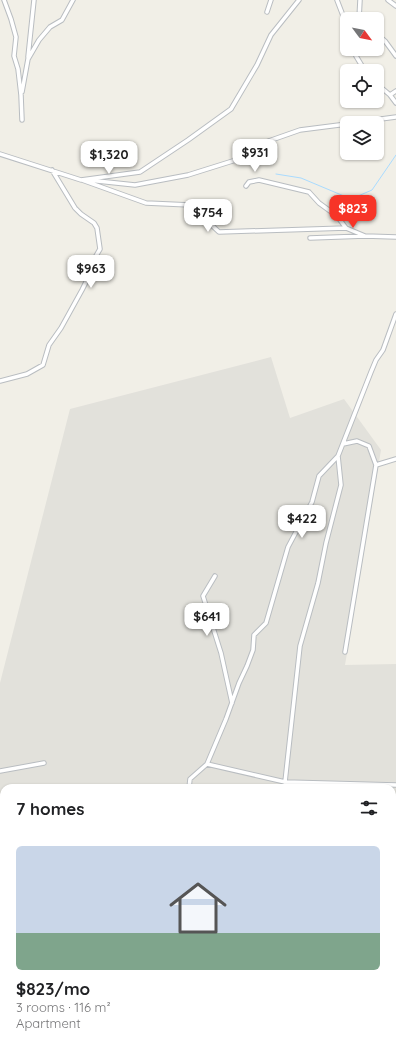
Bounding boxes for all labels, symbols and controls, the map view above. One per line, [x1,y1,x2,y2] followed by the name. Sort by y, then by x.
[340,12,384,56] north arrow
[340,12,384,160] map controls
[340,64,384,108] button: locate
[340,116,384,160] button: layers
[231,139,279,173] pin: $931
[76,141,142,175] pin: $1,320
[241,144,269,160] text: $931
[90,146,128,162] text: $1,320
[329,195,377,229] pin: $823
[184,199,232,233] pin: $754
[338,200,368,216] text: $823
[193,204,223,220] text: $754
[67,255,115,289] pin: $963
[76,260,106,276] text: $963
[278,505,326,539] pin: $422
[287,510,317,526] text: $422
[183,603,231,637] pin: $641
[193,608,221,624] text: $641
[358,797,380,819] icon: filters
[16,798,85,819] text: 7 homes
[162,872,234,944] icon: home
[16,978,90,999] text: $823/mo
[16,999,111,1015] text: 3 rooms · 116 m²
[16,1015,81,1031] text: Apartment

